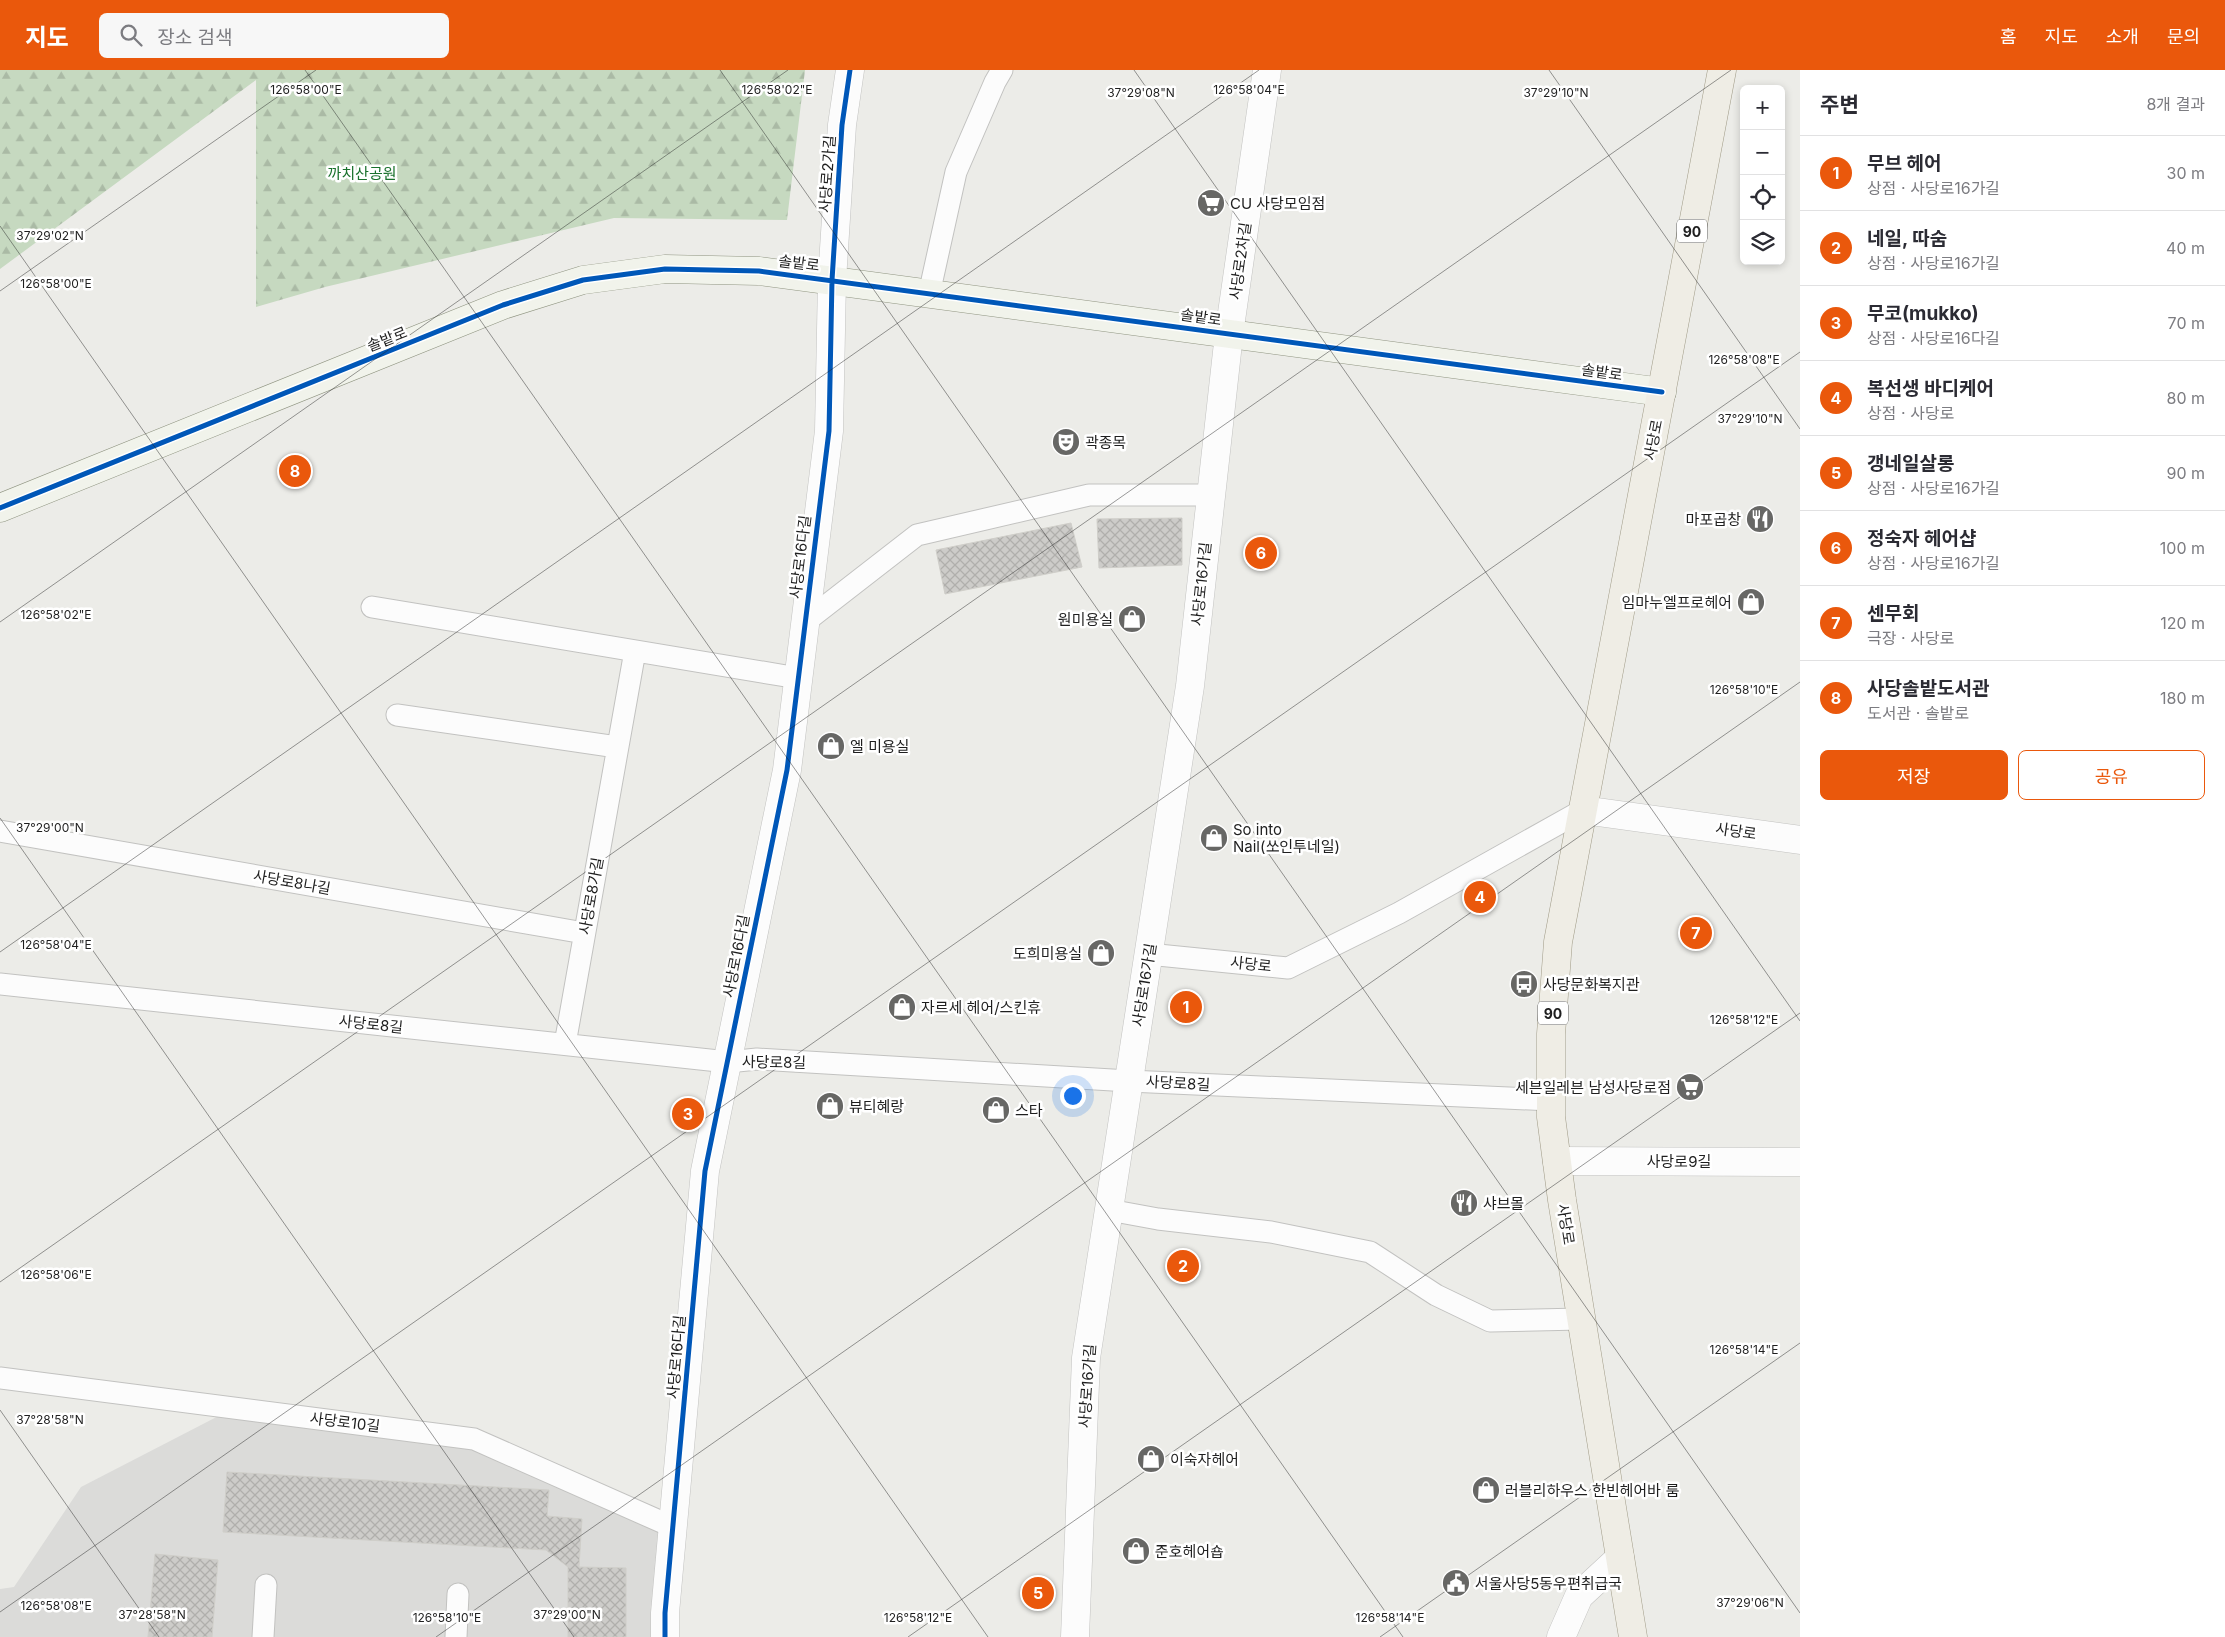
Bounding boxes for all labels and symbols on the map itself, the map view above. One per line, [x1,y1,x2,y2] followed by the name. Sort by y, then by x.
[270,82,342,97] text: 126°58'00"E
[741,82,813,97] text: 126°58'02"E
[1213,82,1285,97] text: 126°58'04"E
[1107,85,1175,100] text: 37°29'08"N
[1523,85,1589,100] text: 37°29'10"N
[815,134,839,214] street label: 사당로2가길
[327,164,397,183] park label: 까치산공원
[1196,188,1226,218] supermarket icon: CU 사당모임점
[1230,194,1325,213] place label: CU 사당모임점
[1677,220,1707,242] road number: 90
[1225,221,1255,301] street label: 사당로2차길
[16,228,84,243] text: 37°29'02"N
[777,251,821,275] street label: 솔밭로
[20,276,92,291] text: 126°58'00"E
[1179,305,1223,329] street label: 솔밭로
[364,322,410,356] street label: 솔밭로
[1708,352,1780,367] text: 126°58'08"E
[1580,360,1624,384] street label: 솔밭로
[1717,411,1783,426] text: 37°29'10"N
[1640,418,1666,462] street label: 사당로
[1051,427,1081,457] theatre icon: 곽종목
[1085,433,1126,452] place label: 곽종목
[279,452,311,490] pin: 8
[1745,504,1775,534] restaurant icon: 마포곱창
[1686,510,1741,529] place label: 마포곱창
[785,514,815,600] street label: 사당로16다길
[1245,534,1277,572] pin: 6
[1187,541,1215,627] street label: 사당로16가길
[1736,587,1766,617] shop icon: 임마누엘프로헤어
[1622,593,1732,612] place label: 임마누엘프로헤어
[1117,604,1147,634] shop icon: 원미용실
[20,607,92,622] text: 126°58'02"E
[1058,610,1113,629] place label: 원미용실
[1710,682,1778,697] text: 126°58'10"E
[816,731,846,761] shop icon: 엘 미용실
[850,737,909,756] place label: 엘 미용실
[1714,819,1758,843] street label: 사당로
[16,820,84,835] text: 37°29'00"N
[1233,820,1340,856] place label: So into Nail(쏘인투네일)
[1199,823,1229,853] shop icon: So into Nail(쏘인투네일)
[575,856,607,936] street label: 사당로8가길
[252,866,332,898] street label: 사당로8나길
[1464,878,1496,916] pin: 4
[719,913,753,999] street label: 사당로16다길
[1680,914,1712,952] pin: 7
[20,937,92,952] text: 126°58'04"E
[1086,938,1116,968] shop icon: 도희미용실
[1128,942,1160,1028] street label: 사당로16가길
[1013,944,1082,963] place label: 도희미용실
[1229,952,1273,976] street label: 사당로
[1509,969,1539,999] bus stop icon: 사당문화복지관
[1543,975,1640,994] place label: 사당문화복지관
[1170,988,1202,1026] pin: 1
[887,992,917,1022] shop icon: 자르세 헤어/스킨휴
[921,998,1041,1017] place label: 자르세 헤어/스킨휴
[1538,1001,1568,1024] road number: 90
[338,1011,404,1037] street label: 사당로8길
[1710,1012,1778,1027] text: 126°58'12"E
[742,1052,806,1072] street label: 사당로8길
[1145,1072,1211,1094] street label: 사당로8길
[1675,1072,1705,1102] supermarket icon: 세븐일레븐 남성사당로점
[1515,1078,1671,1097] place label: 세븐일레븐 남성사당로점
[1060,1083,1086,1109] your location
[815,1091,845,1121] shop icon: 뷰티혜랑
[672,1095,704,1133] pin: 3
[981,1095,1011,1125] shop icon: 스타
[849,1097,904,1116] place label: 뷰티혜랑
[1015,1101,1043,1120] place label: 스타
[1647,1152,1711,1171] street label: 사당로9길
[1449,1188,1479,1218] restaurant icon: 샤브몰
[1483,1194,1524,1213] place label: 샤브몰
[1553,1202,1579,1246] street label: 사당로
[1167,1247,1199,1285] pin: 2
[20,1267,92,1282] text: 126°58'06"E
[663,1314,689,1400] street label: 사당로16다길
[1710,1342,1778,1357] text: 126°58'14"E
[1075,1343,1099,1429] street label: 사당로16가길
[309,1408,381,1436] street label: 사당로10길
[16,1412,84,1427] text: 37°28'58"N
[1136,1444,1166,1474] shop icon: 이숙자헤어
[1170,1450,1239,1469] place label: 이숙자헤어
[1471,1475,1501,1505] shop icon: 러블리하우스 한빈헤어바 룸
[1505,1481,1679,1500] place label: 러블리하우스 한빈헤어바 룸
[1121,1536,1151,1566] shop icon: 준호헤어숍
[1155,1542,1224,1561] place label: 준호헤어숍
[1441,1568,1471,1598] public building icon: 서울사당5동우편취급국
[1022,1574,1054,1612] pin: 5
[1475,1574,1622,1593] place label: 서울사당5동우편취급국
[1716,1595,1784,1610] text: 37°29'06"N
[20,1598,92,1613] text: 126°58'08"E
[118,1607,186,1622] text: 37°28'58"N
[533,1607,601,1622] text: 37°29'00"N
[413,1610,481,1625] text: 126°58'10"E
[884,1610,952,1625] text: 126°58'12"E
[1356,1610,1424,1625] text: 126°58'14"E

